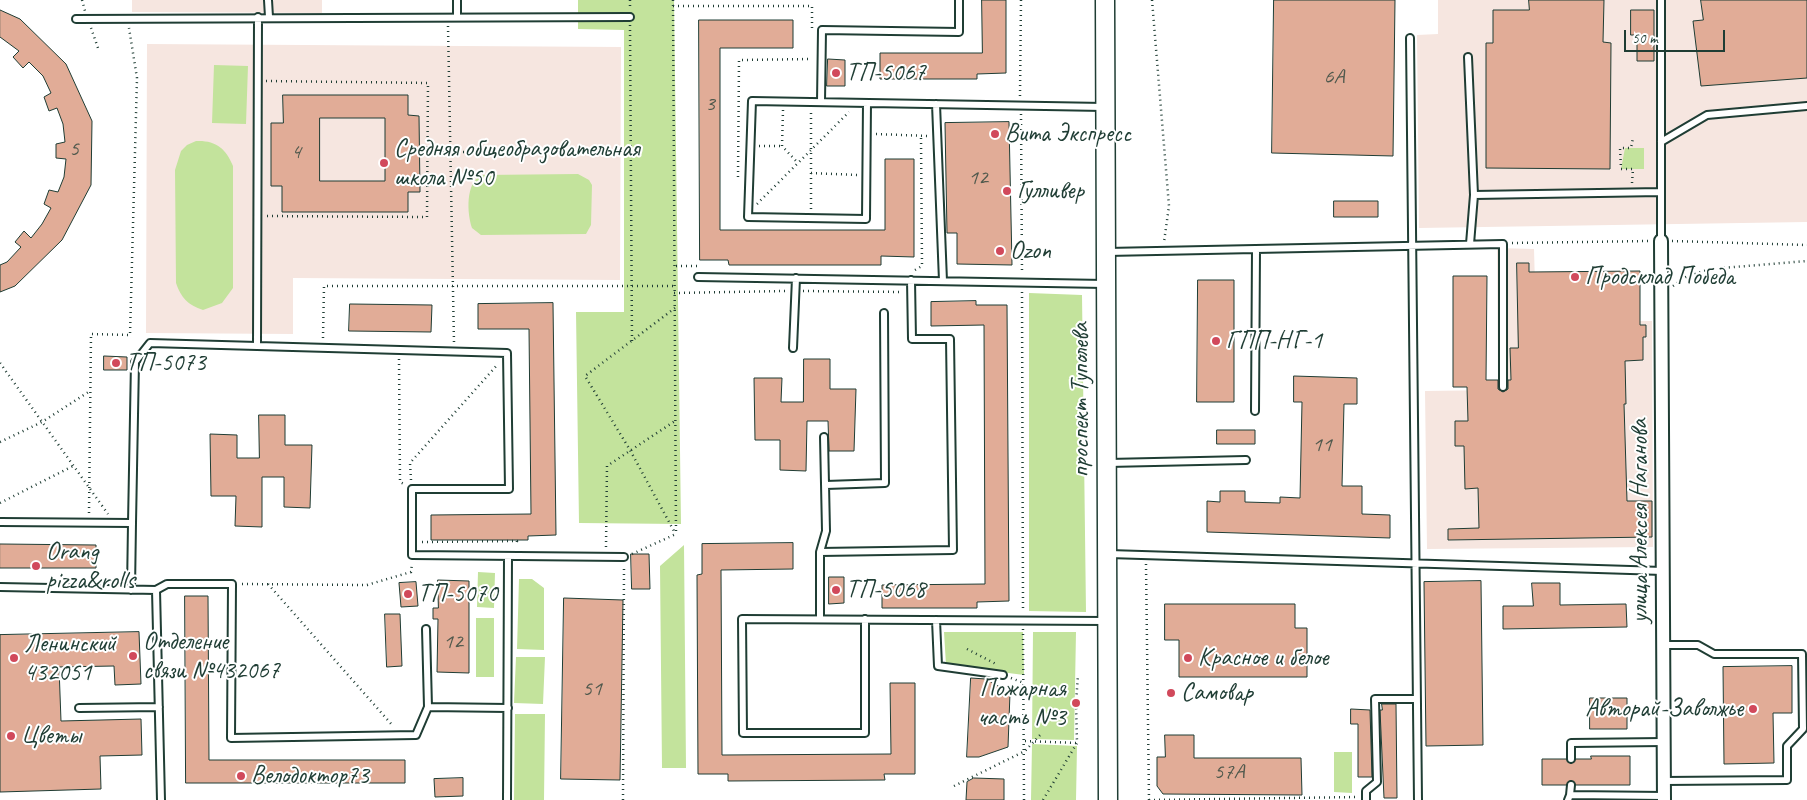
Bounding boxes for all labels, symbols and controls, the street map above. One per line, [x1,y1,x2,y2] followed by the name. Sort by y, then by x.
[1627,20,1728,52] scale bar
[1632,29,1658,48] text: 50 m
[846,58,926,88] place label: ТП-5067
[1324,64,1344,90] house number: 6А
[830,67,842,79] marker: ТП-5067
[705,91,715,117] house number: 3
[1005,119,1131,149] place label: Вита Экспресс
[989,128,1001,140] marker: Вита Экспресс
[394,134,640,193] place label: Средняя общеобразовательная школа №50
[69,136,79,162] house number: 5
[291,139,301,165] house number: 4
[378,157,390,169] marker: Средняя общеобразовательная школа №50
[968,165,988,191] house number: 12
[1017,176,1084,206] place label: Гулливер
[1001,185,1013,197] marker: Гулливер
[1010,236,1051,266] place label: Ozon
[994,245,1006,257] marker: Ozon
[1585,262,1734,292] place label: Продсклад Победа
[1569,271,1581,283] marker: Продсклад Победа
[1066,323,1096,477] street label: проспект Туполева
[1226,326,1322,356] place label: ГПП-НГ-1
[1210,335,1222,347] marker: ГПП-НГ-1
[126,348,206,378] place label: ТП-5073
[110,357,122,369] marker: ТП-5073
[1625,419,1655,623] street label: улица Алексея Наганова
[1312,432,1332,458] house number: 11
[46,537,135,596] place label: Orang pizza&rolls
[30,560,42,572] marker: Orang pizza&rolls
[846,575,926,605] place label: ТП-5068
[418,579,498,609] place label: ТП-5070
[830,584,842,596] marker: ТП-5068
[402,588,414,600] marker: ТП-5070
[143,627,280,686] place label: Отделение связи №432067
[24,629,116,688] place label: Ленинский 432051
[443,629,463,655] house number: 12
[1198,643,1328,673] place label: Красное и белое
[127,650,139,662] marker: Отделение связи №432067
[8,652,20,664] marker: Ленинский 432051
[1182,652,1194,664] marker: Красное и белое
[978,674,1066,733] place label: Пожарная часть №3
[582,676,602,702] house number: 51
[1181,678,1253,708] place label: Самовар
[1165,687,1177,699] marker: Самовар
[1585,694,1743,724] place label: Авторай-Заволжье
[1070,697,1082,709] marker: Пожарная часть №3
[1747,703,1759,715] marker: Авторай-Заволжье
[21,721,81,751] place label: Цветы
[5,730,17,742] marker: Цветы
[1214,759,1244,785] house number: 57А
[251,761,369,791] place label: Велодоктор73
[235,770,247,782] marker: Велодоктор73

